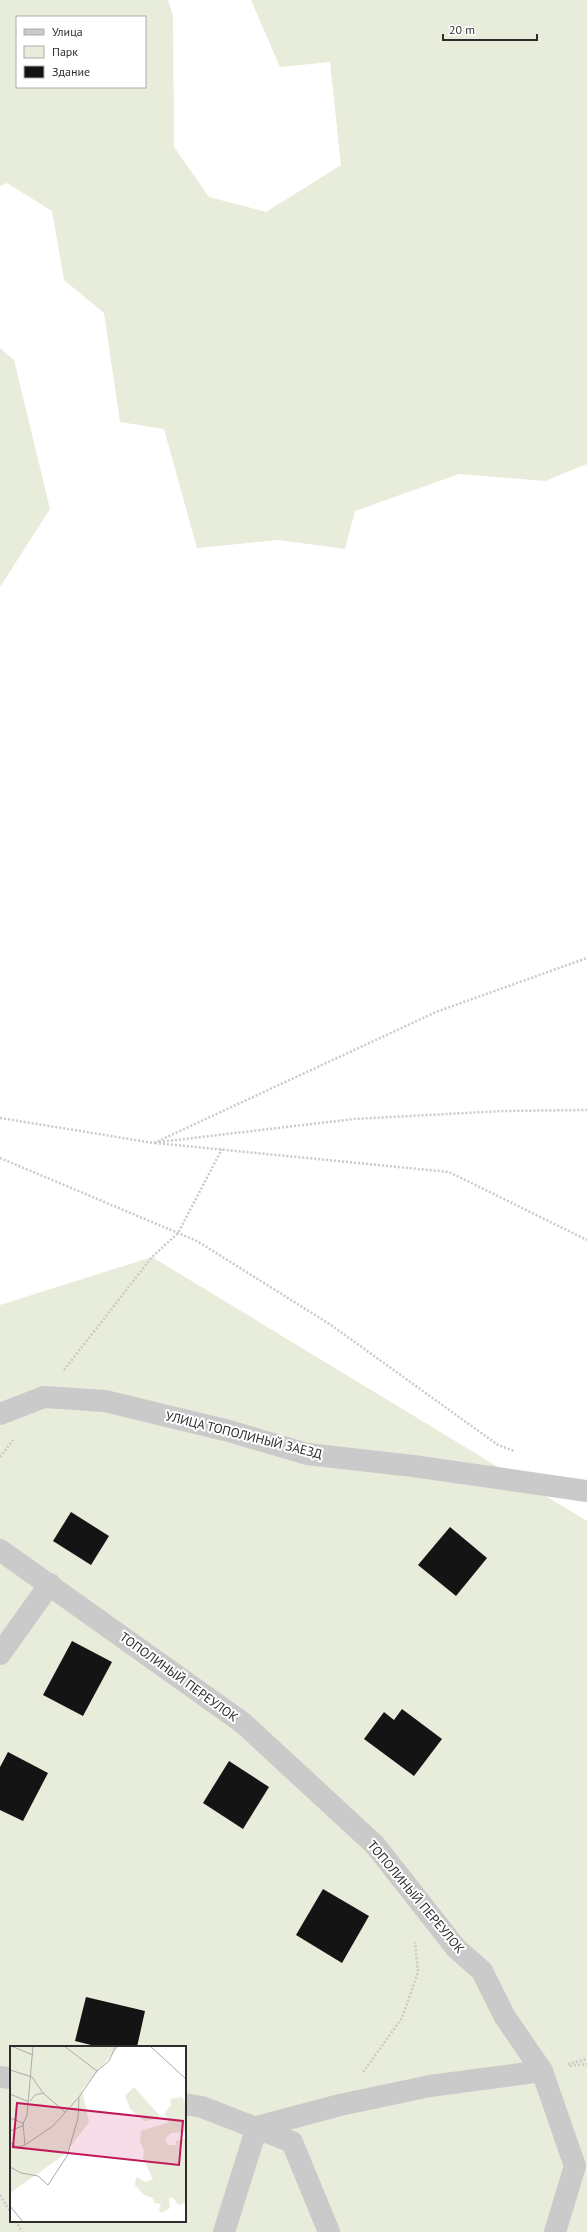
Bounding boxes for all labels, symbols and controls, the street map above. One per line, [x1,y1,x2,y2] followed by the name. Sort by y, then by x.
[16,16,146,88] legend
[443,16,537,42] scale bar
[449,22,475,37] text: 20 m
[52,24,83,39] text: Улица
[52,44,78,59] text: Парк
[52,64,90,79] text: Здание
[164,1407,324,1463] street label: УЛИЦА ТОПОЛИНЫЙ ЗАЕЗД
[116,1628,242,1726] street label: ТОПОЛИНЫЙ ПЕРЕУЛОК
[364,1837,468,1957] street label: ТОПОЛИНЫЙ ПЕРЕУЛОК
[10,2046,186,2222] inset map

